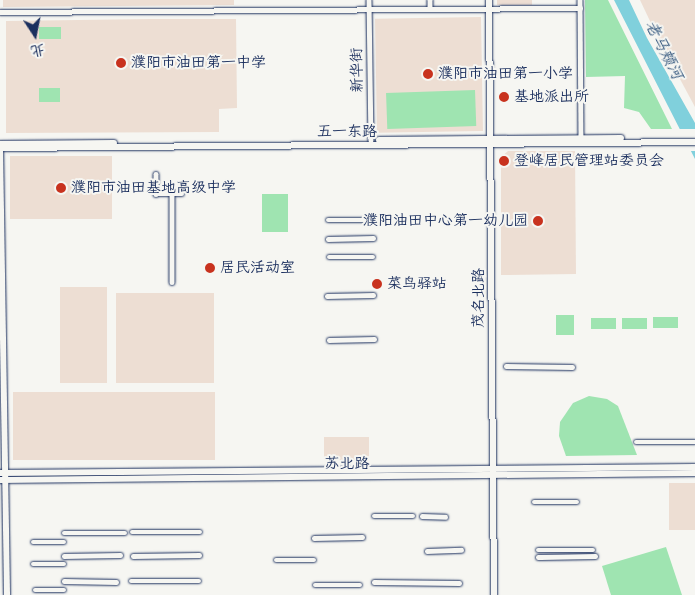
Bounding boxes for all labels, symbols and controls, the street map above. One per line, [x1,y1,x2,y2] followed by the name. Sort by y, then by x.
[10,10,60,60] north arrow
[641,17,687,83] water label: 老马颊河
[29,37,47,64] text: 北
[348,47,366,93] street label: 新华街
[131,54,266,72] place label: 濮阳市油田第一中学
[115,57,127,69] marker: 濮阳市油田第一中学
[438,65,573,83] place label: 濮阳市油田第一小学
[422,68,434,80] marker: 濮阳市油田第一小学
[514,88,589,106] place label: 基地派出所
[498,91,510,103] marker: 基地派出所
[317,123,377,141] street label: 五一东路
[514,152,664,170] place label: 登峰居民管理站委员会
[498,155,510,167] marker: 登峰居民管理站委员会
[71,179,236,197] place label: 濮阳市油田基地高级中学
[55,182,67,194] marker: 濮阳市油田基地高级中学
[363,212,528,230] place label: 濮阳油田中心第一幼儿园
[532,215,544,227] marker: 濮阳油田中心第一幼儿园
[220,259,295,277] place label: 居民活动室
[204,262,216,274] marker: 居民活动室
[470,268,488,328] street label: 茂名北路
[387,275,447,293] place label: 菜鸟驿站
[371,278,383,290] marker: 菜鸟驿站
[325,455,369,473] street label: 苏北路

